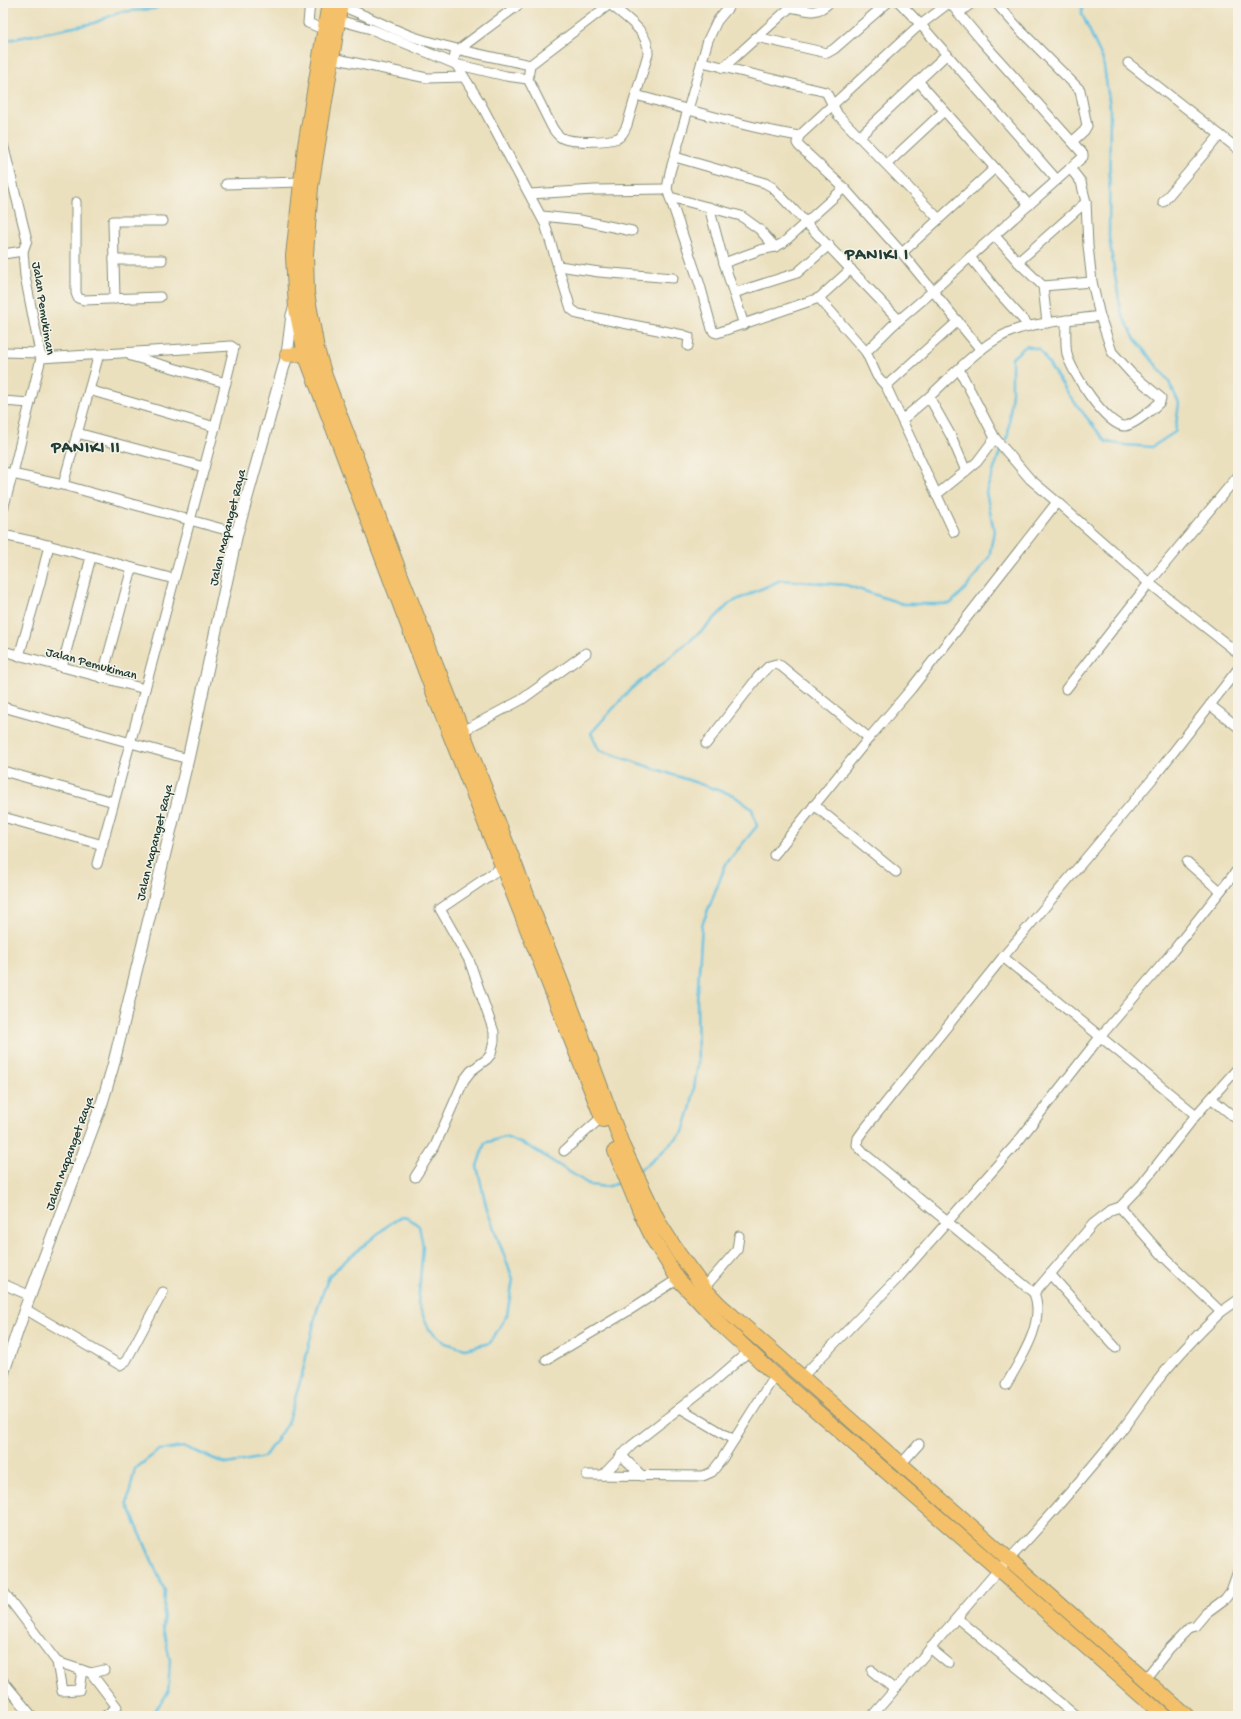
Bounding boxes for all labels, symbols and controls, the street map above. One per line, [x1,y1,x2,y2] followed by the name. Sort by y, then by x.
[844,246,909,266] district label: PANIKI I
[28,261,57,357] street label: Jalan Pemukiman
[50,439,121,459] district label: PANIKI II
[207,467,250,587] street label: Jalan Mapanget Raya
[44,645,139,684] street label: Jalan Pemukiman
[134,782,177,902] street label: Jalan Mapanget Raya
[43,1094,98,1213] street label: Jalan Mapanget Raya

